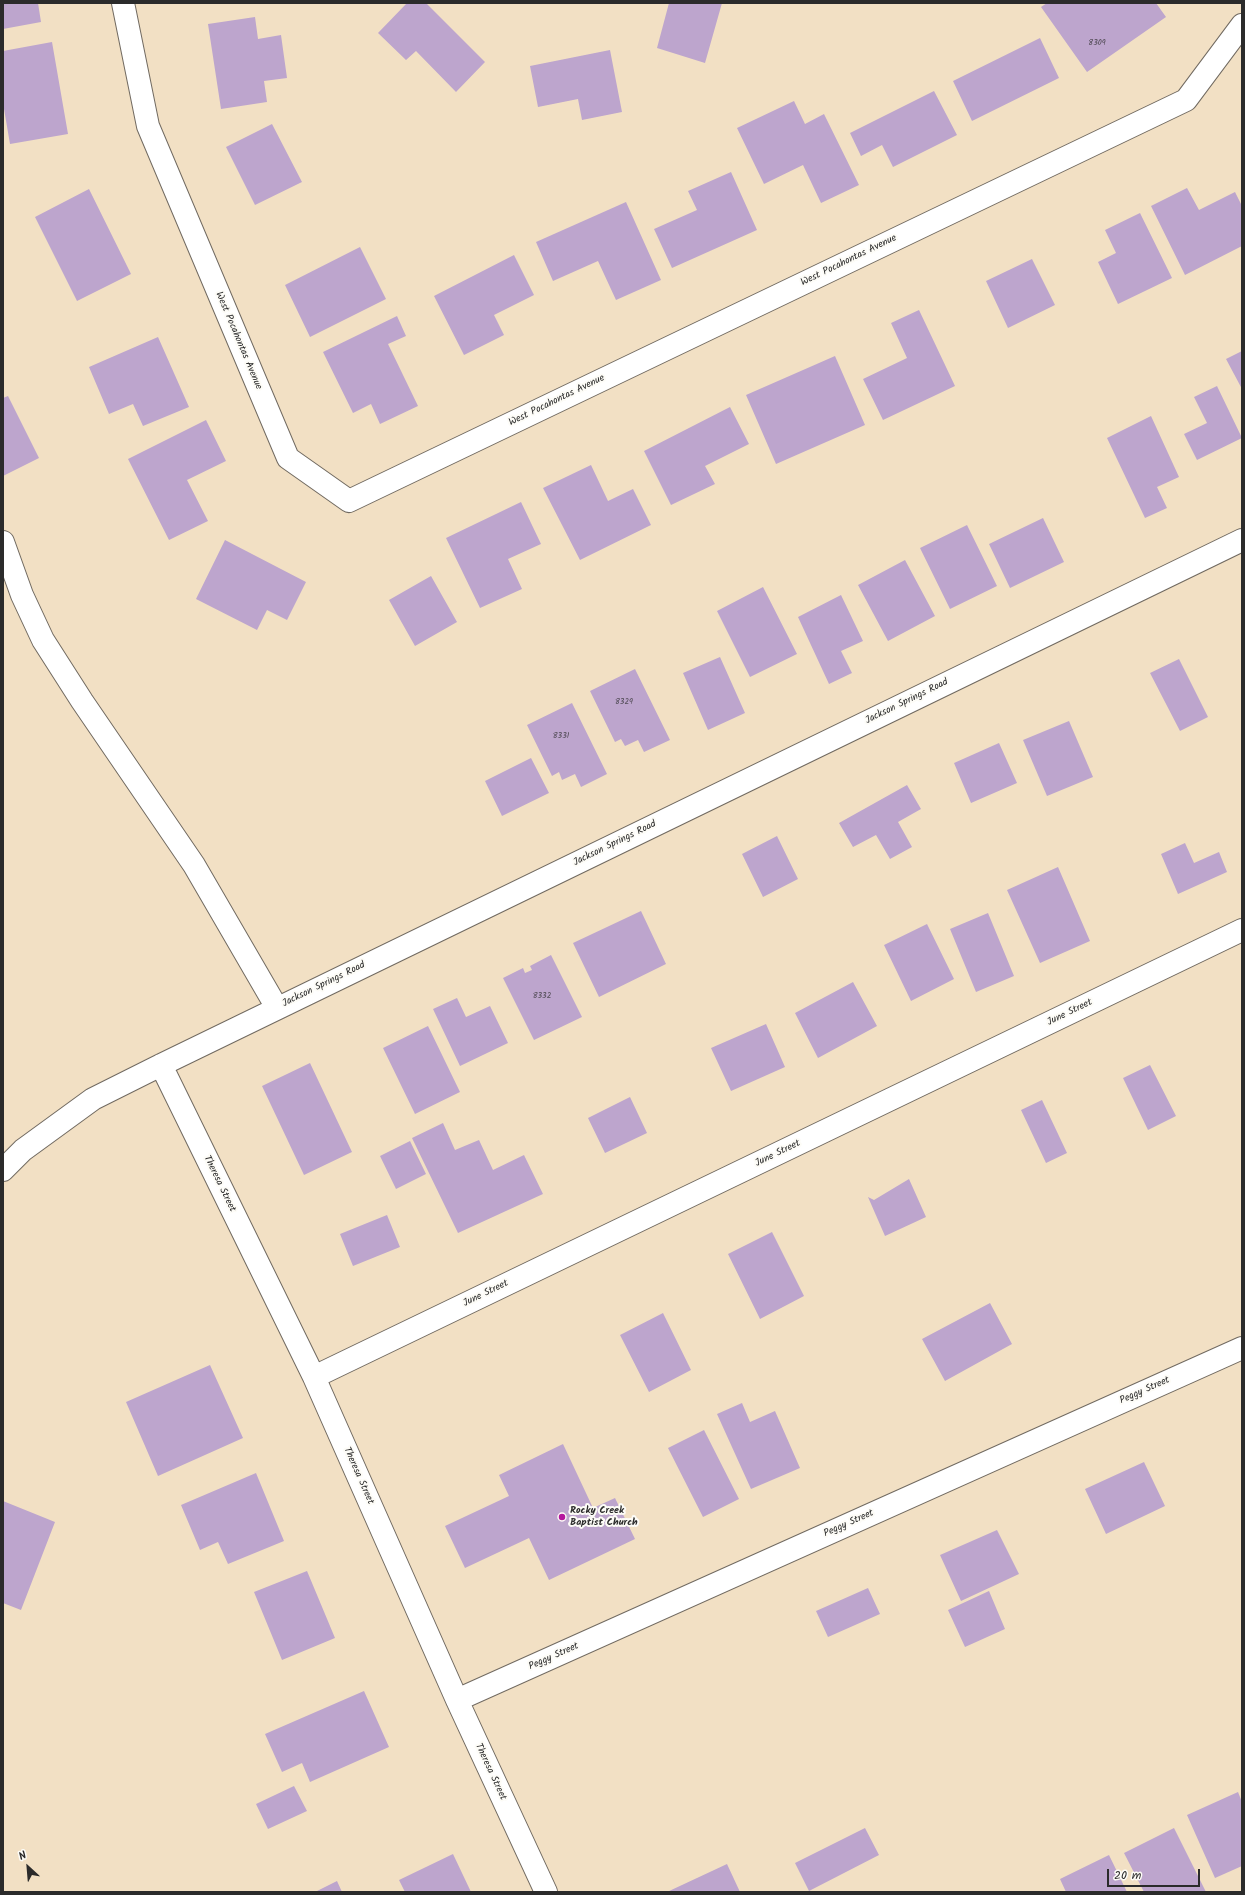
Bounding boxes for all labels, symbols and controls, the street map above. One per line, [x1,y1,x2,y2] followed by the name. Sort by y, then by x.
[1088,39,1106,49] house number: 8309
[799,233,899,289] street label: West Pocahontas Avenue
[212,290,264,392] street label: West Pocahontas Avenue
[507,373,607,429] street label: West Pocahontas Avenue
[864,677,950,727] street label: Jackson Springs Road
[615,698,633,708] house number: 8329
[553,732,569,742] house number: 8331
[572,819,658,869] street label: Jackson Springs Road
[281,960,367,1010] street label: Jackson Springs Road
[533,992,551,1002] house number: 8332
[1045,997,1095,1029] street label: June Street
[753,1138,803,1170] street label: June Street
[200,1154,238,1214] street label: Theresa Street
[461,1278,511,1310] street label: June Street
[1118,1375,1172,1407] street label: Peggy Street
[340,1446,376,1506] street label: Theresa Street
[570,1505,638,1528] place label: Rocky Creek Baptist Church
[822,1508,876,1540] street label: Peggy Street
[557,1512,567,1522] marker: Rocky Creek Baptist Church
[527,1641,581,1673] street label: Peggy Street
[472,1742,508,1802] street label: Theresa Street
[8,1847,48,1887] north arrow
[16,1847,30,1866] text: N
[1109,1861,1202,1887] scale bar
[1114,1866,1141,1885] text: 20 m

